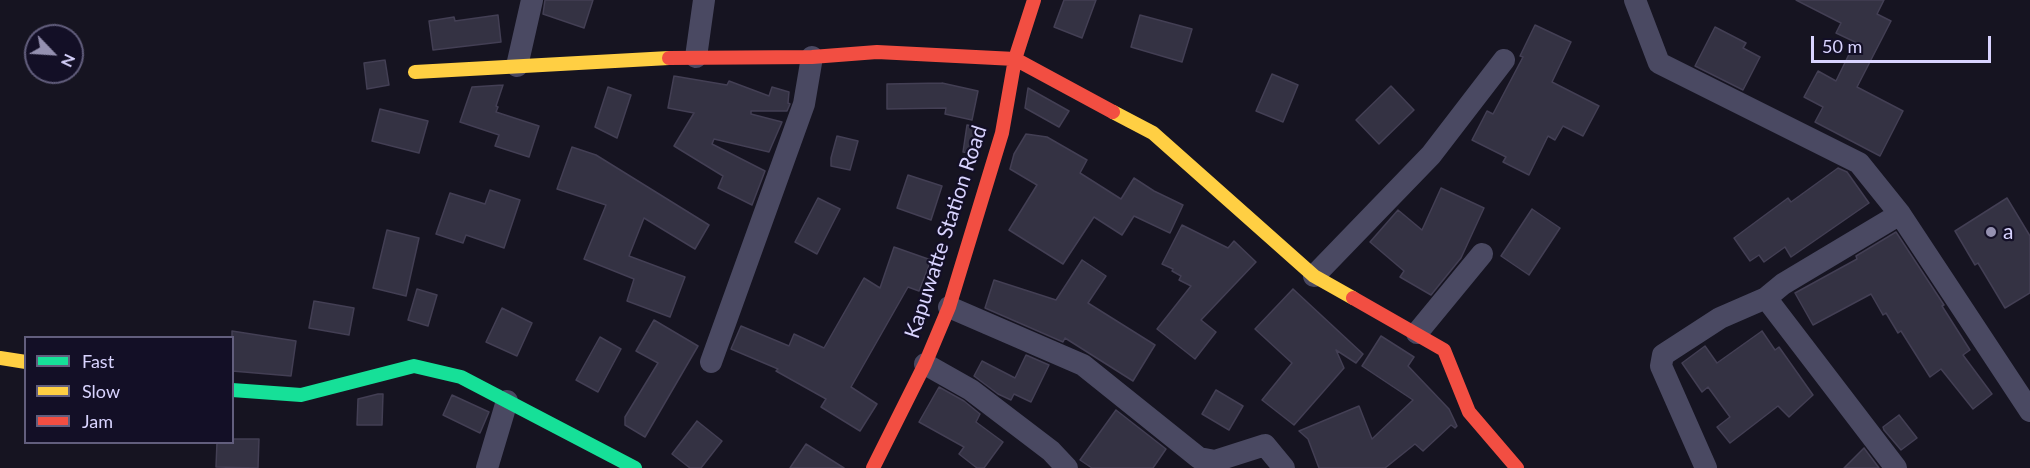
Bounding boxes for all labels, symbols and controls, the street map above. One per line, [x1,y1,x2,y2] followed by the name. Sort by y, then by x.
[24,24,84,84] north arrow
[1814,24,1994,62] scale bar
[1822,35,1862,57] text: 50 m
[58,51,80,71] text: N
[900,122,992,342] street label: Kapuwatte Station Road
[2003,219,2013,245] place label: a
[1984,225,1998,239] marker: a
[24,336,234,444] legend
[82,350,114,372] text: Fast
[82,380,120,402] text: Slow
[82,410,113,432] text: Jam

